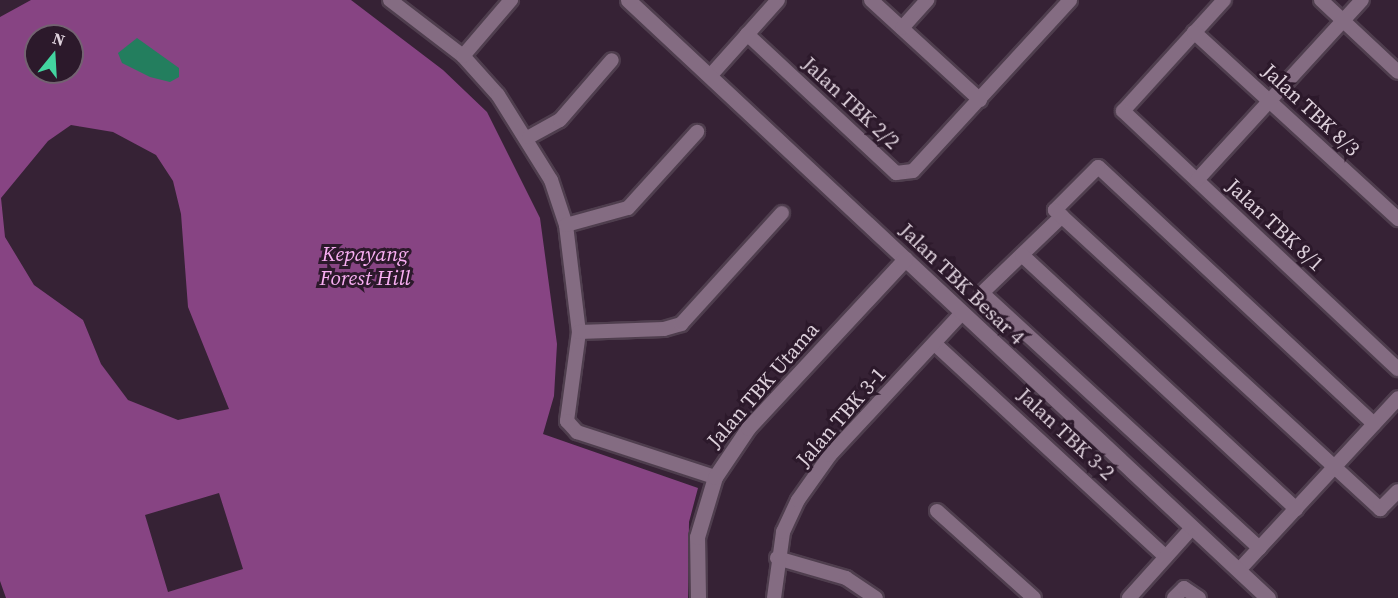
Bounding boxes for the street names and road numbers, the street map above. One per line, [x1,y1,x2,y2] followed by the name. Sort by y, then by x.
[797,51,905,155] street label: Jalan TBK 2/2
[1257,58,1365,162] street label: Jalan TBK 8/3
[1221,173,1329,277] street label: Jalan TBK 8/1
[894,218,1030,350] street label: Jalan TBK Besar 4
[702,317,824,453] street label: Jalan TBK Utama
[791,362,891,472] street label: Jalan TBK 3-1
[1012,382,1120,486] street label: Jalan TBK 3-2

